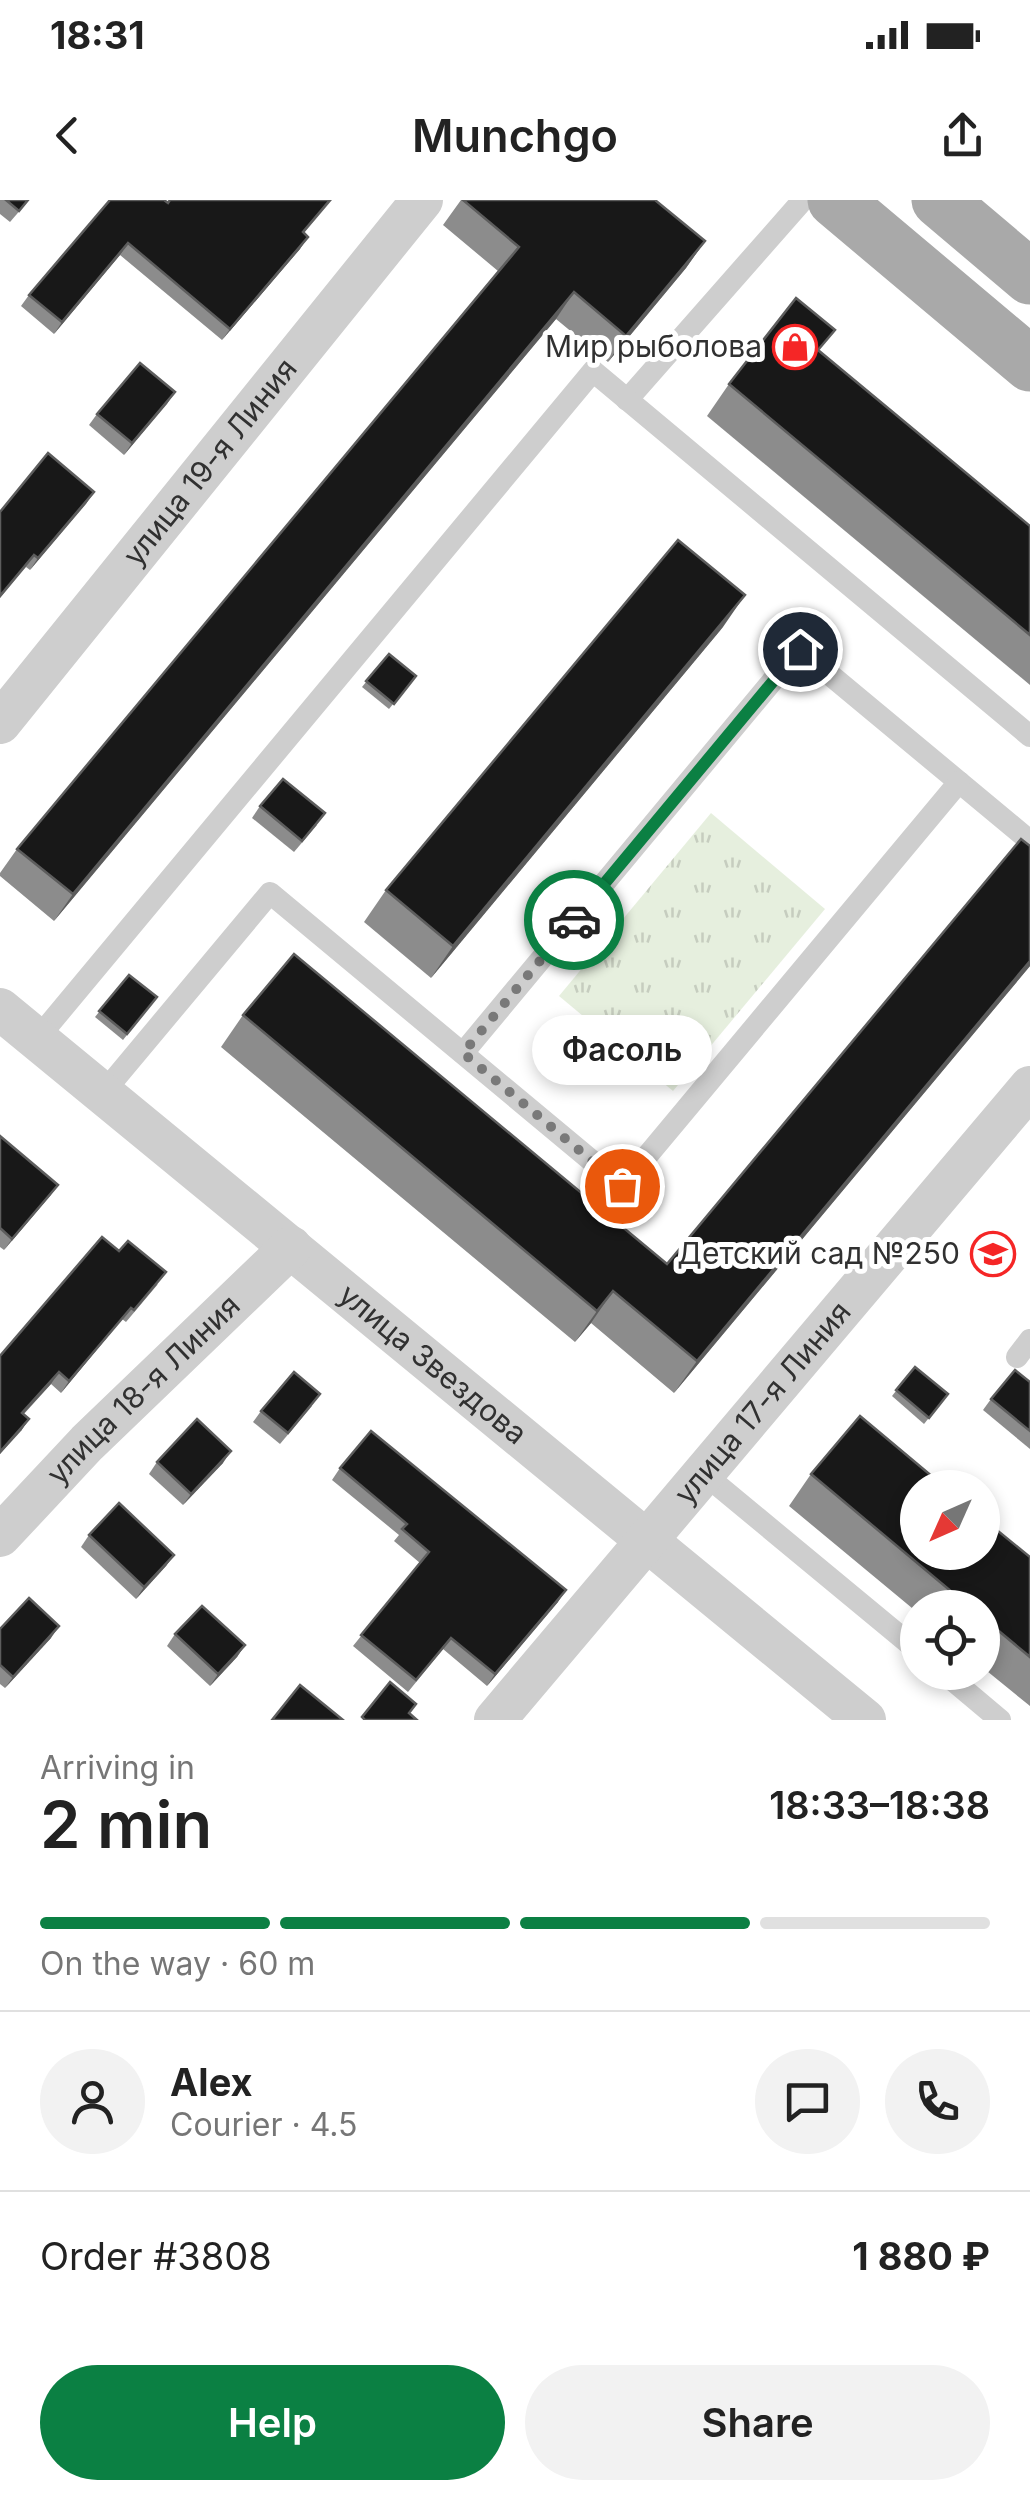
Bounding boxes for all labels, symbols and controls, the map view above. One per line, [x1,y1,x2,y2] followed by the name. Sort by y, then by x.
[50,12,145,58] text: 18:31
[40,108,95,163] icon: back
[412,108,618,163] text: Munchgo
[935,108,990,163] icon: share
[772,324,818,370] shop icon: Мир рыболова
[545,328,762,364] place label: Мир рыболова
[115,351,304,572] street label: улица 19-я Линия
[758,607,843,692] pin
[773,622,828,677] icon: home
[524,870,624,970] courier
[547,893,602,948] icon: car
[532,1016,712,1086] callout: Фасоль
[562,1030,682,1069] text: Фасоль
[580,1144,665,1229] pin
[595,1159,650,1214] icon: bag
[970,1231,1016,1277] school or university icon: Детский сад №250
[677,1235,960,1271] place label: Детский сад №250
[332,1276,534,1451] street label: улица Звездова
[39,1287,247,1491] street label: улица 18-я Линия
[666,1294,858,1511] street label: улица 17-я Линия
[900,1470,1000,1570] north arrow
[900,1470,1000,1690] map controls
[900,1590,1000,1690] button: locate
[40,1748,195,1787] text: Arriving in
[769,1782,990,1828] text: 18:33–18:38
[40,1785,212,1864] text: 2 min
[40,1944,315,1983] text: On the way · 60 m
[40,2049,145,2154] button: person
[755,2049,860,2154] button: chat
[885,2049,990,2154] button: phone
[170,2059,253,2105] text: Alex
[170,2105,358,2144] text: Courier · 4.5
[40,2233,272,2279] text: Order #3808
[852,2233,990,2279] text: 1 880 ₽
[40,2365,505,2480] button: Help
[525,2365,990,2480] button: Share

